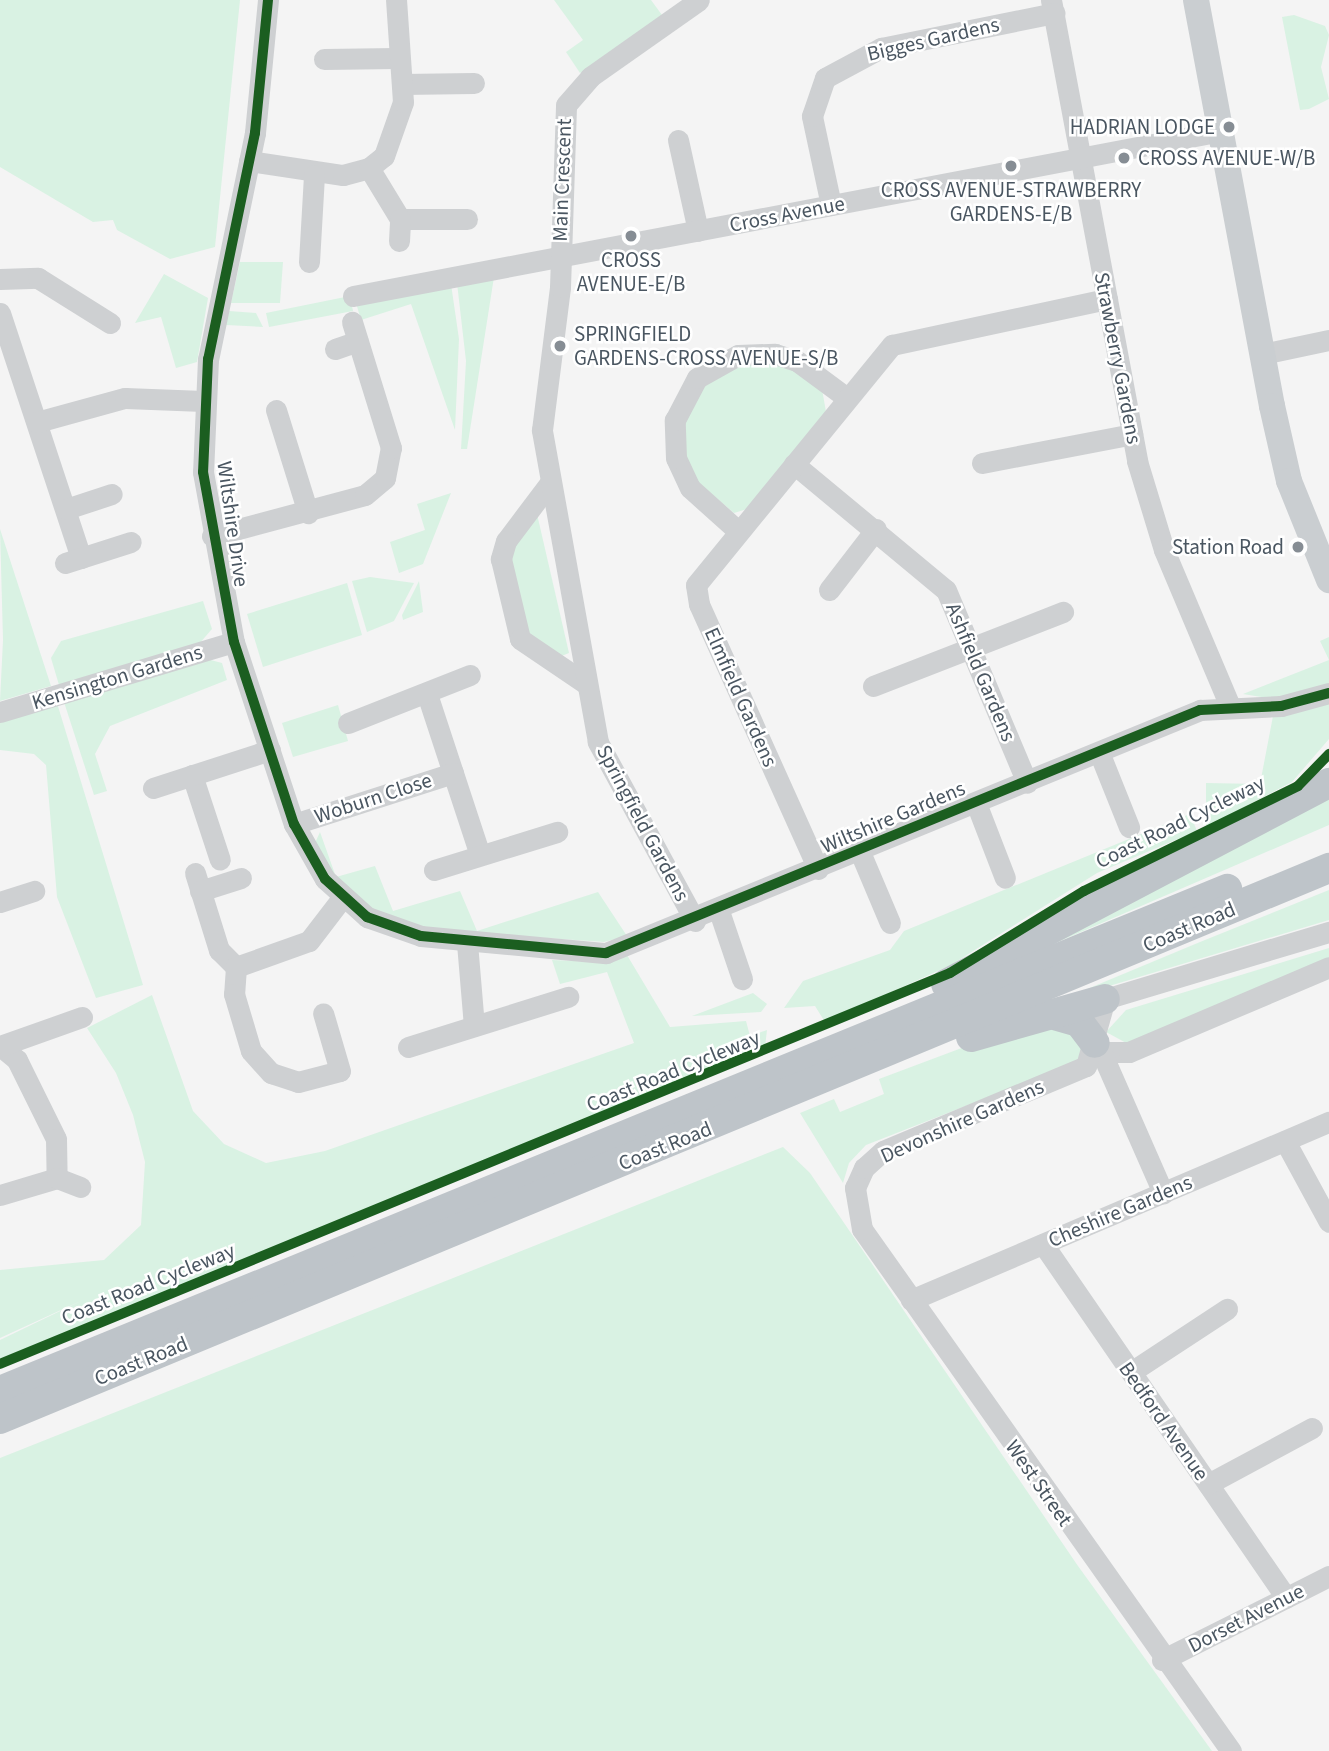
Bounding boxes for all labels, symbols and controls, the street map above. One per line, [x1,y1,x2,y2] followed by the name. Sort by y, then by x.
[865,12,1001,66] street label: Bigges Gardens
[1070,114,1215,140] place label: HADRIAN LODGE
[547,118,577,242] street label: Main Crescent
[1221,119,1237,135] marker: HADRIAN LODGE
[1138,145,1315,171] place label: CROSS AVENUE-W/B
[1116,150,1132,166] marker: CROSS AVENUE-W/B
[1003,158,1019,174] marker: CROSS AVENUE-STRAWBERRY GARDENS-E/B
[881,177,1141,227] place label: CROSS AVENUE-STRAWBERRY GARDENS-E/B
[727,190,847,238] street label: Cross Avenue
[623,228,639,244] marker: CROSS AVENUE-E/B
[577,247,685,297] place label: CROSS AVENUE-E/B
[1089,270,1147,446] street label: Strawberry Gardens
[574,321,838,371] place label: SPRINGFIELD GARDENS-CROSS AVENUE-S/B
[552,338,568,354] marker: SPRINGFIELD GARDENS-CROSS AVENUE-S/B
[212,460,254,588] street label: Wiltshire Drive
[1172,534,1284,560] place label: Station Road
[1290,539,1306,555] marker: Station Road
[940,599,1022,745] street label: Ashfield Gardens
[699,623,783,771] street label: Elmfield Gardens
[29,639,205,715] street label: Kensington Gardens
[591,741,695,905] street label: Springfield Gardens
[311,767,435,829] street label: Woburn Close
[1091,770,1269,874] street label: Coast Road Cycleway
[817,775,969,859] street label: Wiltshire Gardens
[1139,896,1239,958] street label: Coast Road
[583,1025,763,1117] street label: Coast Road Cycleway
[876,1074,1048,1168] street label: Devonshire Gardens
[615,1116,715,1176] street label: Coast Road
[1044,1169,1196,1253] street label: Cheshire Gardens
[58,1238,238,1330] street label: Coast Road Cycleway
[91,1331,191,1391] street label: Coast Road
[1114,1357,1214,1485] street label: Bedford Avenue
[1000,1435,1078,1531] street label: West Street
[1184,1578,1308,1658] street label: Dorset Avenue

